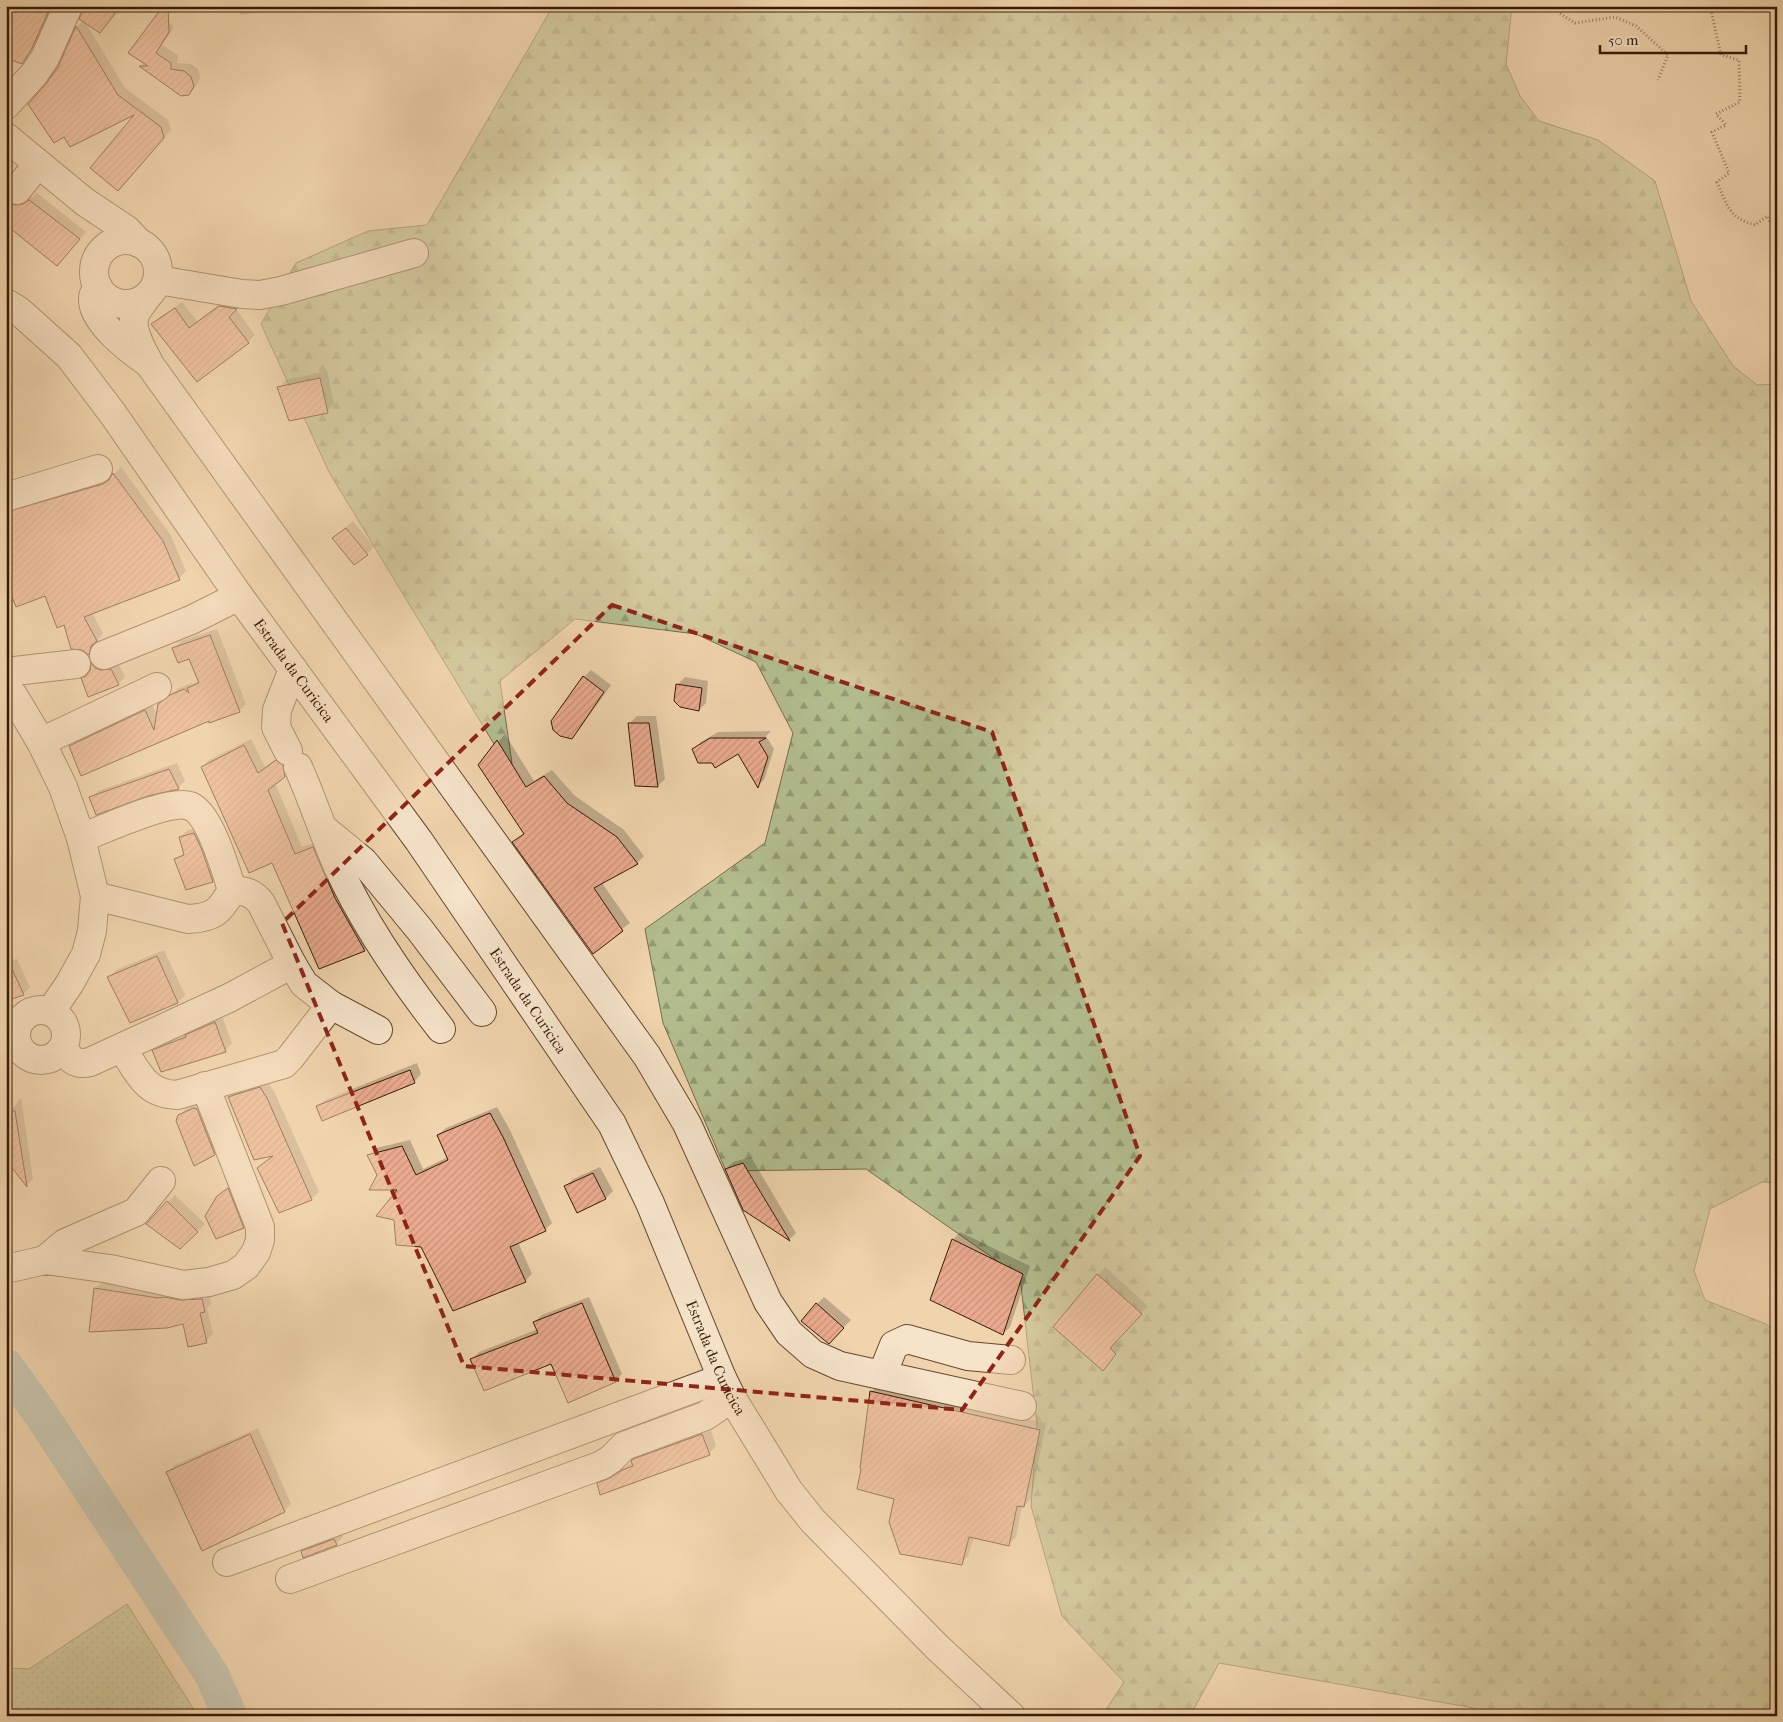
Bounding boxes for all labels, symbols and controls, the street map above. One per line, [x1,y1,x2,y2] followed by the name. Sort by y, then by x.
[1600,22,1747,54] scale bar
[1608,31,1639,49] text: 50 m
[250,615,338,726] street label: Estrada da Curicica
[486,944,571,1058] street label: Estrada da Curicica
[682,1298,750,1419] street label: Estrada da Curicica

